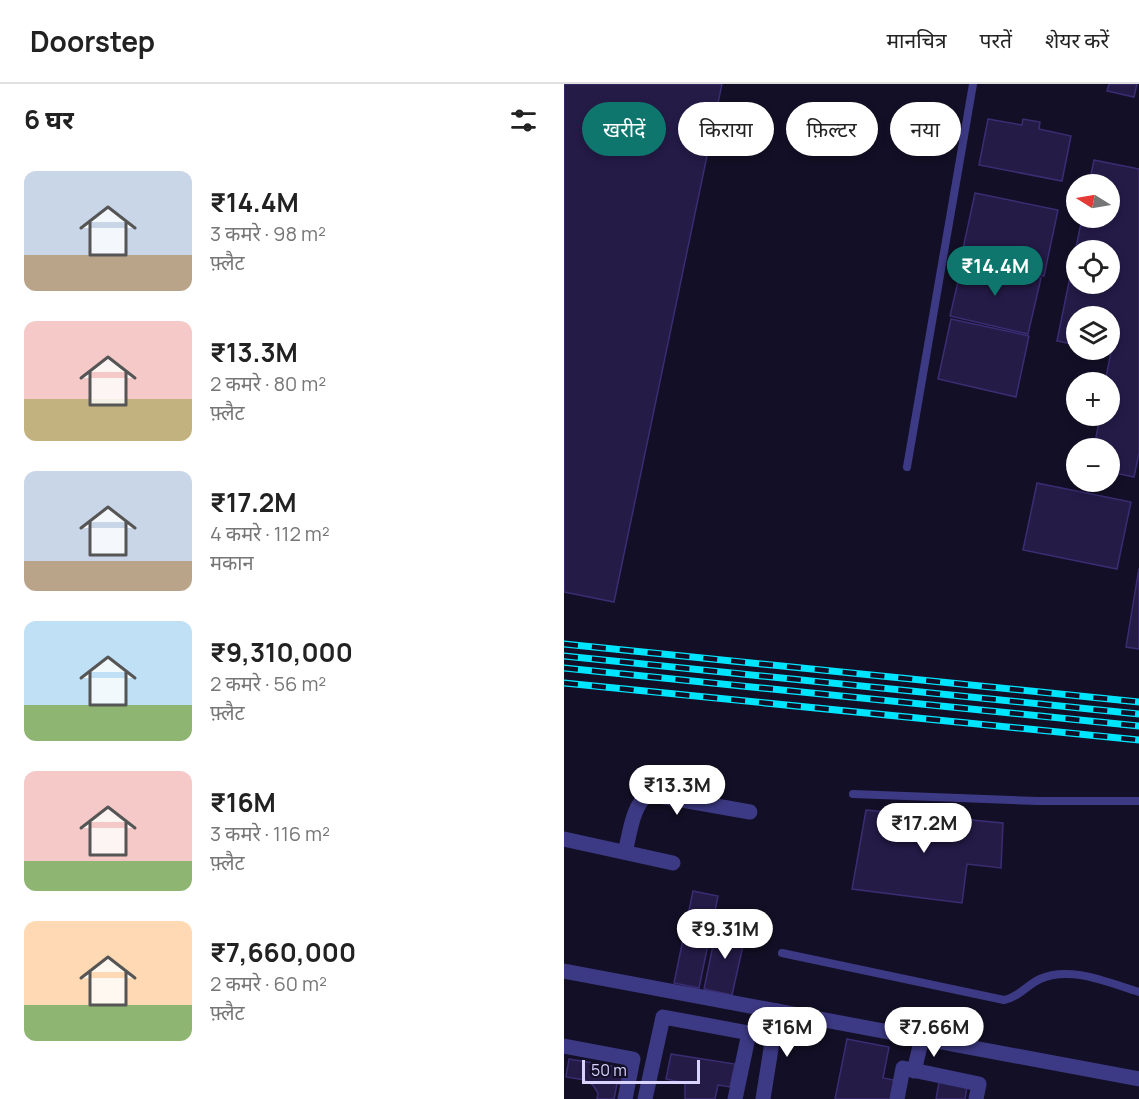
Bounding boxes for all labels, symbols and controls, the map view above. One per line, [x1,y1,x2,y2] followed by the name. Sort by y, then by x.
[30,22,155,60] text: Doorstep
[887,26,947,54] text: मानचित्र
[980,26,1012,54] text: परतें
[1045,26,1109,54] text: शेयर करें
[24,101,74,137] text: 6 घर
[582,102,666,156] chip: खरीदें
[678,102,774,156] chip: किराया
[786,102,878,156] chip: फ़िल्टर
[890,102,961,156] chip: नया
[507,104,540,137] icon: filters
[1066,174,1120,228] north arrow
[1066,174,1120,492] map controls
[210,184,299,220] text: ₹14.4M
[72,195,144,267] icon: home
[210,220,326,247] text: 3 कमरे · 98 m²
[1066,240,1120,294] button: locate
[946,246,1044,297] pin: ₹14.4M
[210,249,245,276] text: फ़्लैट
[961,252,1029,279] text: ₹14.4M
[1066,306,1120,360] button: layers
[210,334,298,370] text: ₹13.3M
[72,345,144,417] icon: home
[210,370,326,397] text: 2 कमरे · 80 m²
[1066,372,1120,426] button: +
[210,399,245,426] text: फ़्लैट
[1066,438,1120,492] button: −
[210,484,297,520] text: ₹17.2M
[72,495,144,567] icon: home
[210,520,330,547] text: 4 कमरे · 112 m²
[210,549,254,576] text: मकान
[210,634,353,670] text: ₹9,310,000
[72,645,144,717] icon: home
[210,670,326,697] text: 2 कमरे · 56 m²
[210,699,245,726] text: फ़्लैट
[628,765,726,816] pin: ₹13.3M
[643,771,711,798] text: ₹13.3M
[210,784,276,820] text: ₹16M
[72,795,144,867] icon: home
[875,803,973,854] pin: ₹17.2M
[891,809,957,836] text: ₹17.2M
[210,820,330,847] text: 3 कमरे · 116 m²
[210,849,245,876] text: फ़्लैट
[676,909,774,960] pin: ₹9.31M
[691,915,759,942] text: ₹9.31M
[210,934,356,970] text: ₹7,660,000
[72,945,144,1017] icon: home
[210,970,327,997] text: 2 कमरे · 60 m²
[210,999,245,1026] text: फ़्लैट
[751,1007,823,1058] pin: ₹16M
[885,1007,983,1058] pin: ₹7.66M
[762,1013,812,1040] text: ₹16M
[899,1013,969,1040] text: ₹7.66M
[582,1057,700,1084] scale bar
[591,1059,627,1081] text: 50 m

